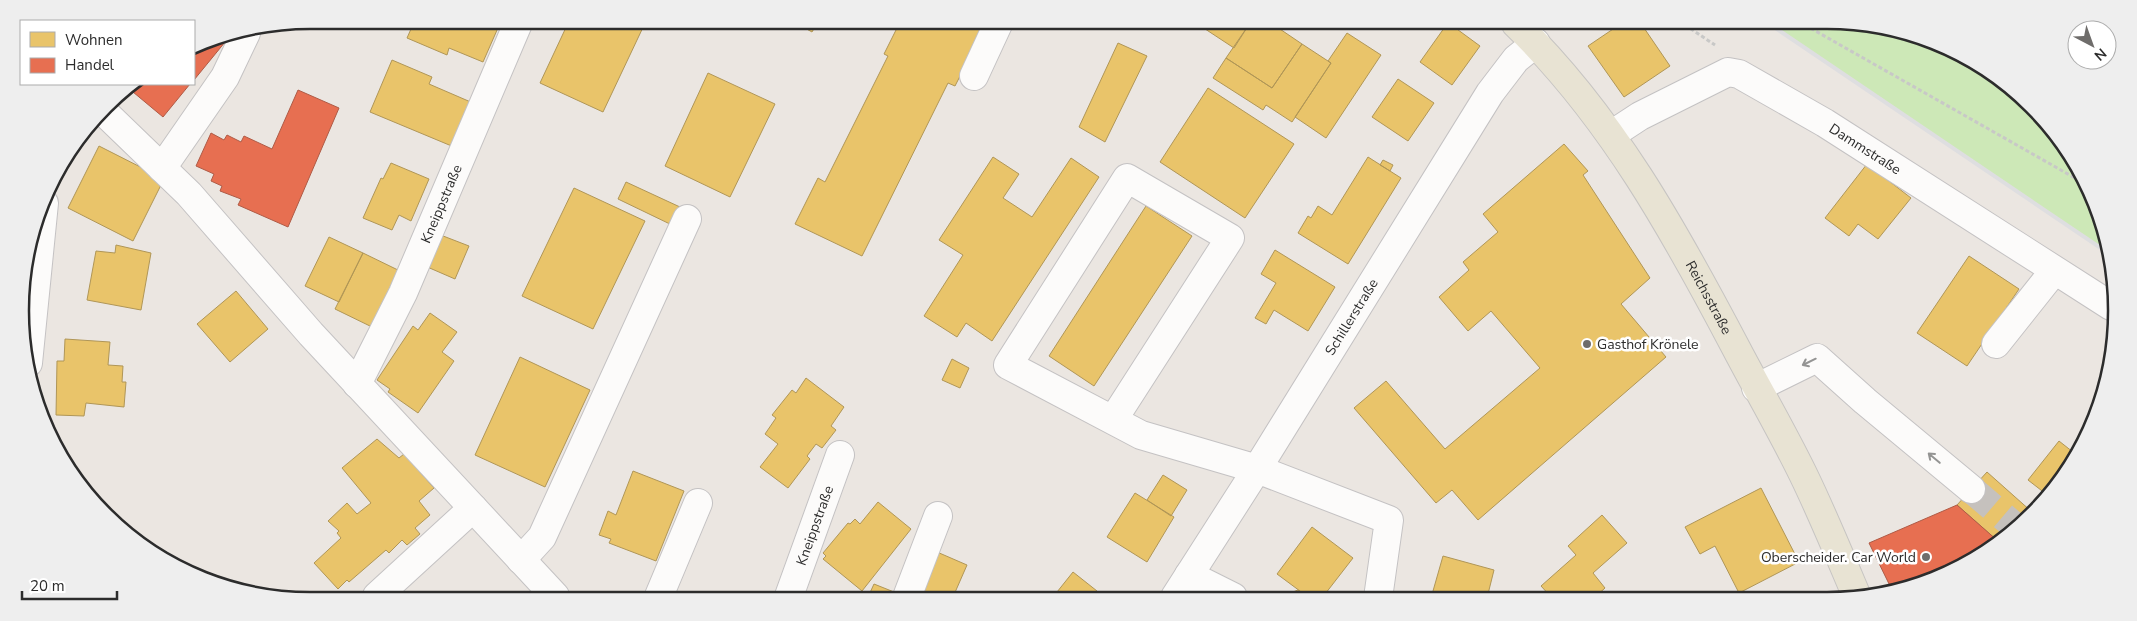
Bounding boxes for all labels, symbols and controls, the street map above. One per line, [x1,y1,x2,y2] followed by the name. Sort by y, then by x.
[20,20,195,85] legend
[2067,20,2117,70] north arrow
[65,30,123,50] text: Wohnen
[2090,44,2110,65] text: N
[65,55,115,75] text: Handel
[1825,119,1905,179] street label: Dammstraße
[416,162,467,246] street label: Kneippstraße
[1681,257,1736,338] street label: Reichsstraße
[1321,275,1383,359] street label: Schillerstraße
[1597,335,1698,354] place label: Gasthof Krönele
[1581,338,1593,350] marker: Gasthof Krönele
[1802,358,1817,367] one-way arrow
[1927,452,1940,464] one-way arrow
[792,483,838,568] street label: Kneippstraße
[1761,548,1916,567] place label: Oberscheider. Car World
[1920,551,1932,563] marker: Oberscheider. Car World
[22,568,118,600] scale bar
[30,576,65,596] text: 20 m

